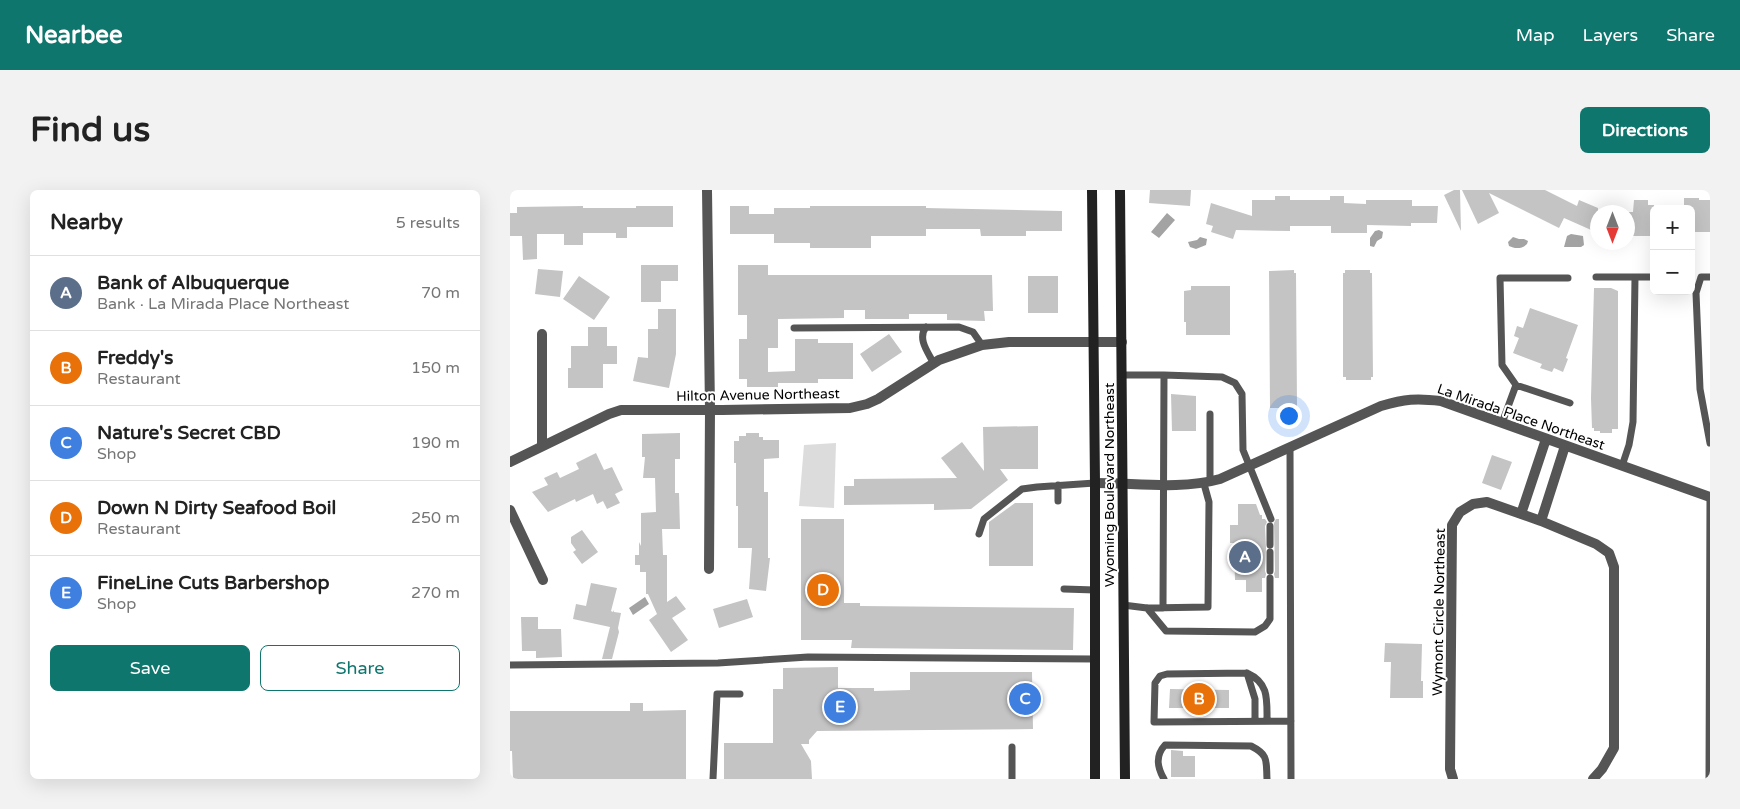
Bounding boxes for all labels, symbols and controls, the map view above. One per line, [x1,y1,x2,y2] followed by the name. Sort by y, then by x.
[25,21,123,50] text: Nearbee
[1516,24,1555,46] text: Map
[1583,24,1638,46] text: Layers
[1666,24,1715,46] text: Share
[1580,107,1710,153] button: Directions
[30,109,150,151] text: Find us
[1590,205,1635,250] north arrow
[1650,205,1695,295] map controls
[1650,205,1695,250] button: +
[50,210,123,235] text: Nearby
[396,213,460,233] text: 5 results
[1650,250,1695,295] button: −
[97,272,289,294] text: Bank of Albuquerque
[60,283,72,303] text: A
[421,283,460,303] text: 70 m
[97,294,349,314] text: Bank · La Mirada Place Northeast
[97,347,173,369] text: Freddy's
[60,358,72,378] text: B
[411,358,460,378] text: 150 m
[97,369,181,389] text: Restaurant
[1435,380,1608,454] street label: La Mirada Place Northeast
[1101,382,1118,587] street label: Wyoming Boulevard Northeast
[676,385,841,405] street label: Hilton Avenue Northeast
[1276,403,1302,429] your location
[97,422,281,444] text: Nature's Secret CBD
[60,433,72,453] text: C
[411,433,460,453] text: 190 m
[97,444,136,464] text: Shop
[97,497,336,519] text: Down N Dirty Seafood Boil
[60,508,72,528] text: D
[411,508,460,528] text: 250 m
[97,519,181,539] text: Restaurant
[1429,527,1449,696] street label: Wymont Circle Northeast
[1229,538,1261,576] pin: A
[807,571,839,609] pin: D
[97,572,329,594] text: FineLine Cuts Barbershop
[61,583,71,603] text: E
[411,583,460,603] text: 270 m
[97,594,136,614] text: Shop
[50,645,250,691] button: Save
[260,645,460,691] button: Share
[1009,680,1041,718] pin: C
[1183,680,1215,718] pin: B
[824,688,856,726] pin: E

